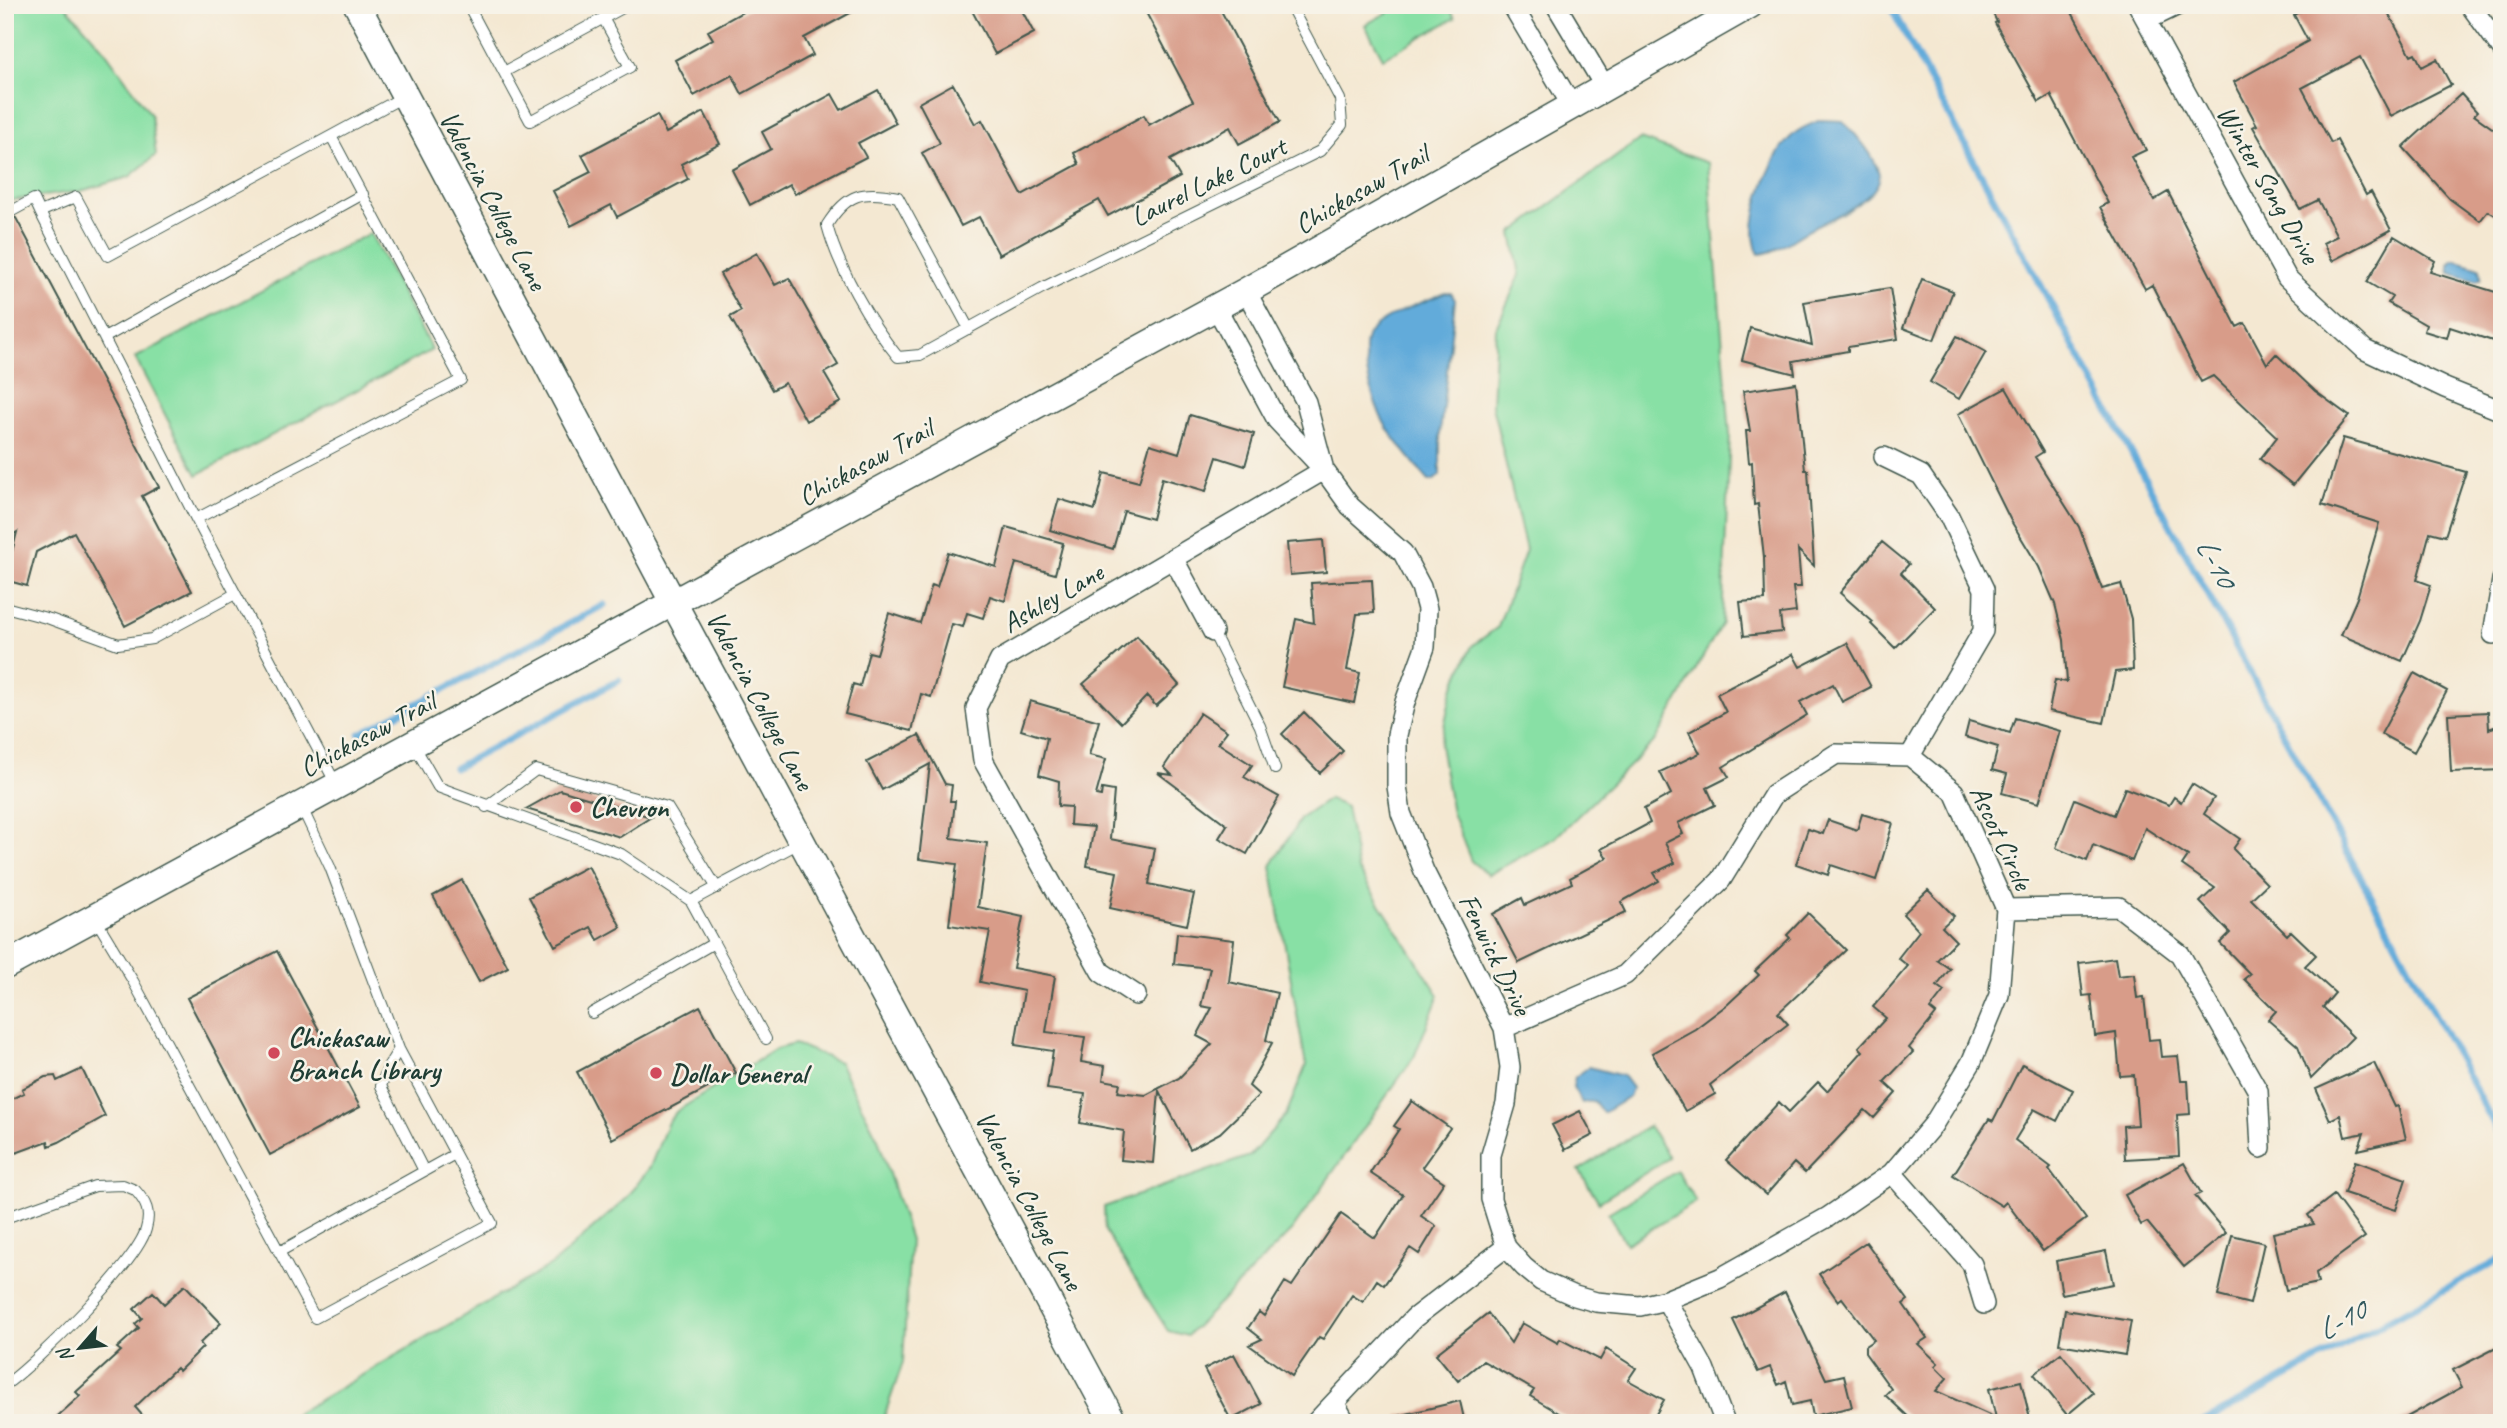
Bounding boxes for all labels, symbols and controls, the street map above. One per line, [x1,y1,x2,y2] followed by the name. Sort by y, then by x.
[2209,99,2329,271] street label: Winter Song Drive
[432,105,556,298] street label: Valencia College Lane
[1125,128,1294,234] street label: Laurel Lake Court
[1288,134,1439,242] street label: Chickasaw Trail
[792,409,943,514] street label: Chickasaw Trail
[2188,531,2247,598] water label: L-10
[995,554,1111,640] street label: Ashley Lane
[699,605,823,798] street label: Valencia College Lane
[293,682,446,785] street label: Chickasaw Trail
[1962,779,2042,897] street label: Ascot Circle
[590,790,669,825] place label: Chevron
[568,799,584,815] marker: Chevron
[1451,888,1541,1022] street label: Fenwick Drive
[288,1020,442,1088] place label: Chickasaw Branch Library
[266,1045,282,1061] marker: Chickasaw Branch Library
[670,1056,812,1091] place label: Dollar General
[648,1065,664,1081] marker: Dollar General
[968,1105,1092,1298] street label: Valencia College Lane
[2310,1289,2377,1349] water label: L-10
[46,1312,116,1382] north arrow
[51,1342,79,1366] text: N

